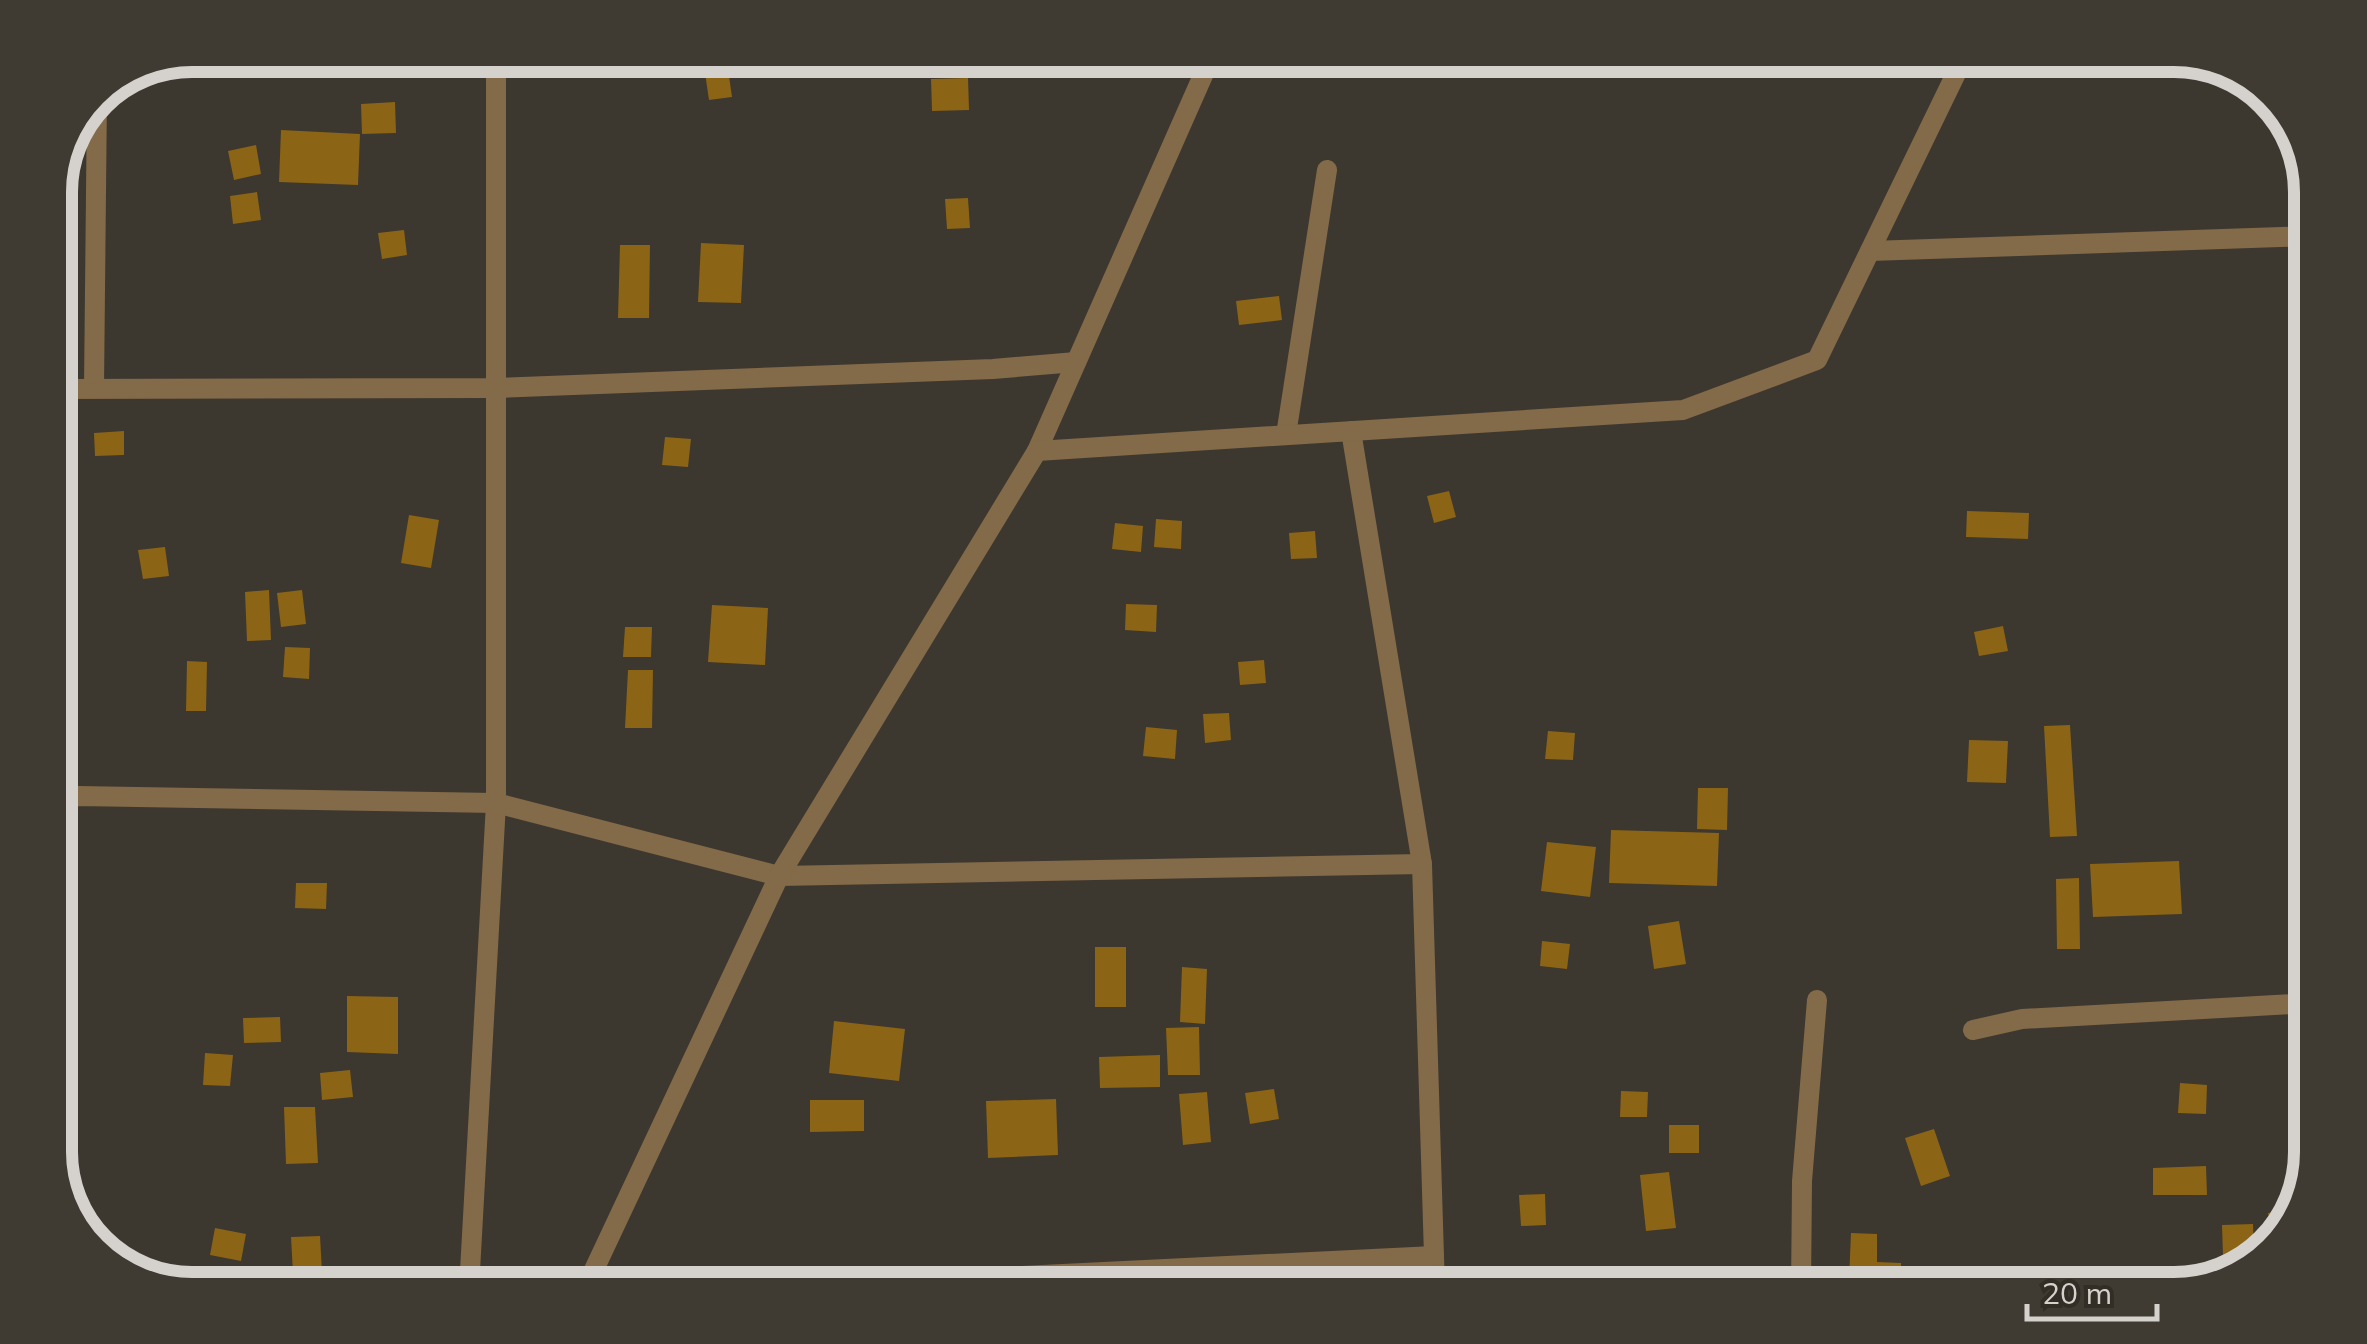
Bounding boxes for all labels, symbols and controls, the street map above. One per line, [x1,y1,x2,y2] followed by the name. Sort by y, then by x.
[2027,1259,2157,1321] scale bar
[2042,1274,2112,1312] text: 20 m

